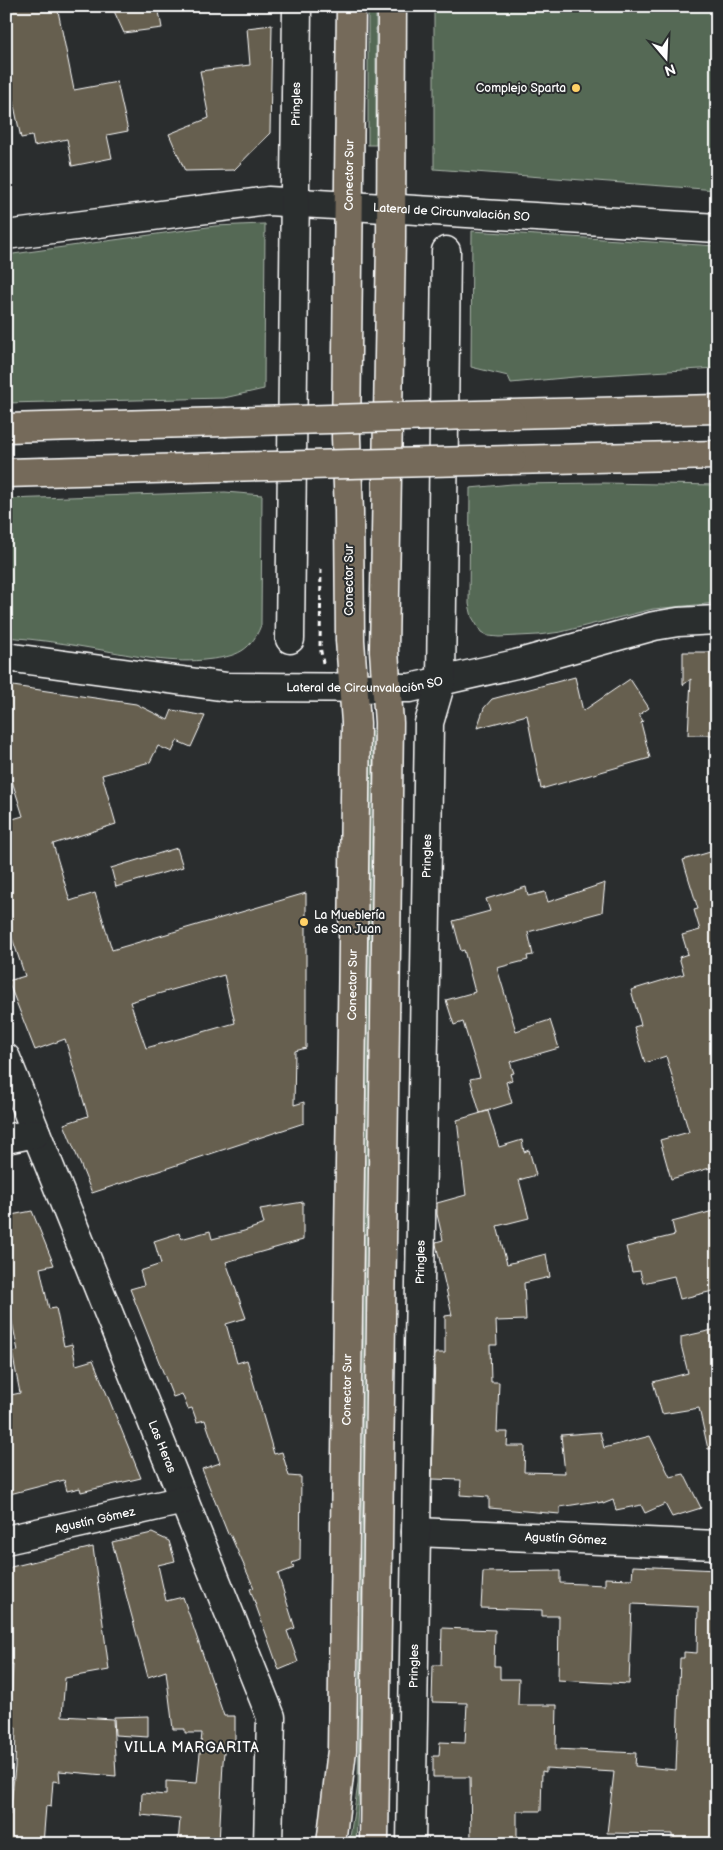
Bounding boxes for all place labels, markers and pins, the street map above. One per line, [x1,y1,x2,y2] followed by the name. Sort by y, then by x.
[476,81,566,96] place label: Complejo Sparta
[570,82,582,94] marker: Complejo Sparta
[314,908,385,937] place label: La Mueblería de San Juan
[298,916,310,928] marker: La Mueblería de San Juan

